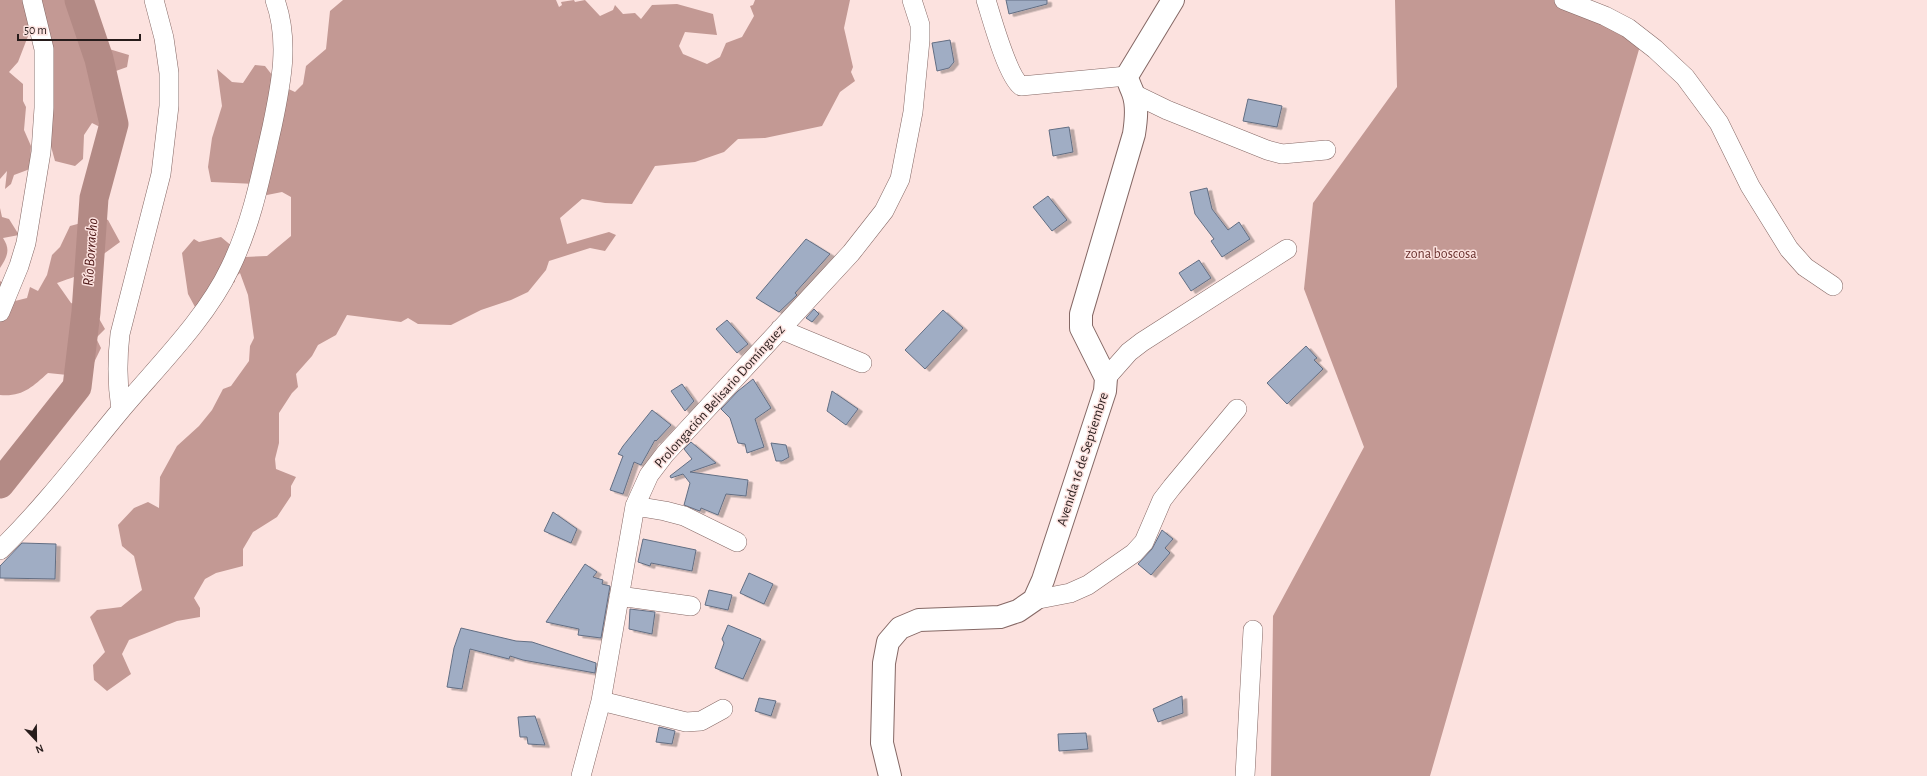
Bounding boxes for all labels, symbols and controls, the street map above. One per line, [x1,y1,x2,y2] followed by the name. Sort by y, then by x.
[18,16,140,42] scale bar
[24,24,47,36] text: 50 m
[81,218,100,286] water label: Río Borracho
[1405,247,1477,261] park label: zona boscosa
[652,322,788,471] street label: Prolongación Belisario Domínguez
[1055,391,1111,528] street label: Avenida 16 de Septiembre
[16,720,56,760] north arrow
[34,742,45,755] text: N

